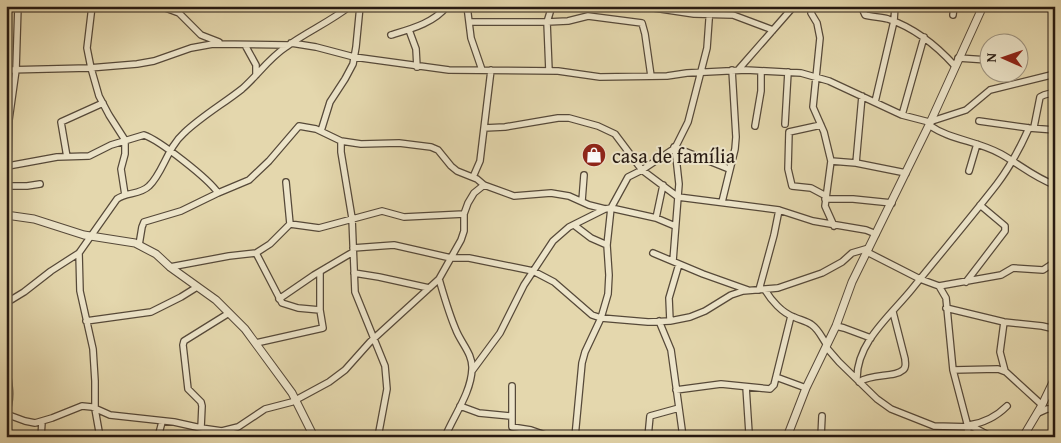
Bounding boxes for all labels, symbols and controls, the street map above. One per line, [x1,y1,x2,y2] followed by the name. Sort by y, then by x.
[978,32,1028,82] north arrow
[981,52,1001,63] text: N
[612,141,736,170] place label: casa de família
[581,142,607,168] shop icon: casa de família

